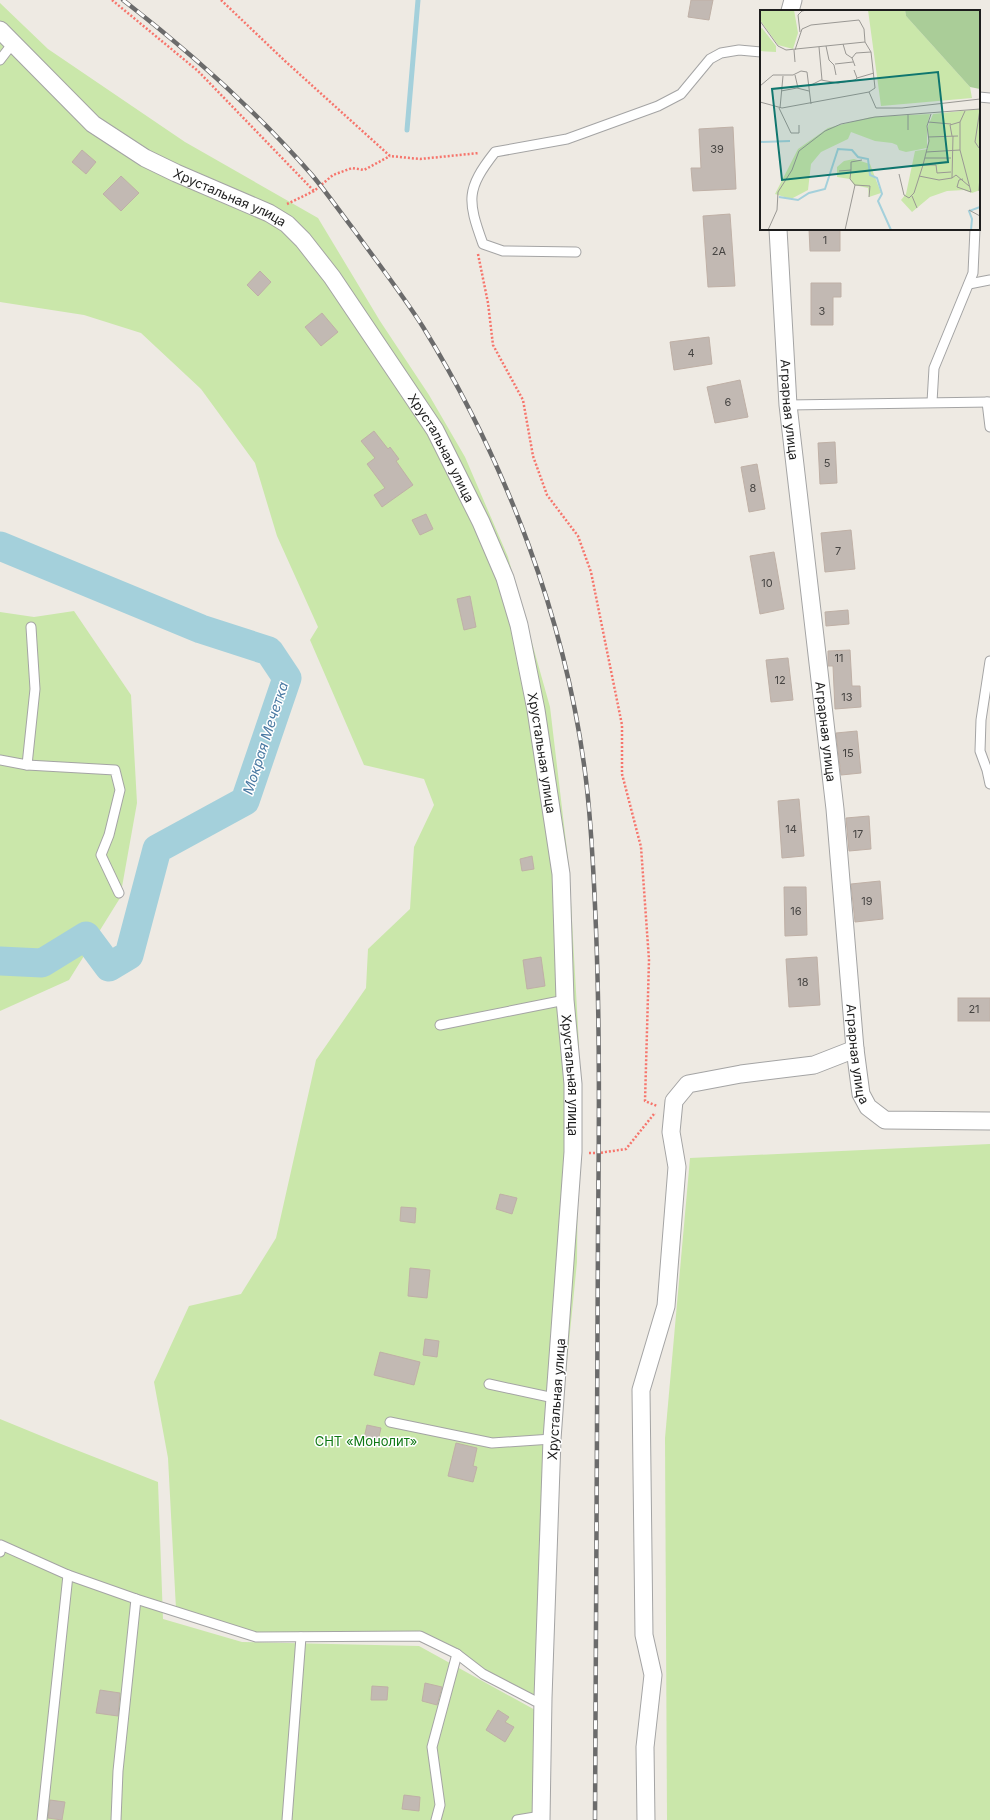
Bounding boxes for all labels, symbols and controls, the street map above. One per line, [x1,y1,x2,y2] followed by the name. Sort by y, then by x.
[760,10,980,230] inset map
[710,142,724,156] house number: 39
[171,165,289,230] street label: Хрустальная улица
[823,233,827,247] house number: 1
[712,244,727,258] house number: 2А
[819,304,826,318] house number: 3
[687,346,695,360] house number: 4
[777,359,802,461] street label: Аграрная улица
[405,390,478,505] street label: Хрустальная улица
[725,395,732,409] house number: 6
[824,456,831,470] house number: 5
[750,481,757,495] house number: 8
[835,544,841,558] house number: 7
[761,576,773,590] house number: 10
[835,651,843,665] house number: 11
[774,673,786,687] house number: 12
[239,679,291,797] water label: Мокрая Мечетка
[812,680,840,783] street label: Аграрная улица
[841,690,853,704] house number: 13
[525,691,560,814] street label: Хрустальная улица
[842,746,854,760] house number: 15
[785,822,797,836] house number: 14
[853,827,863,841] house number: 17
[861,894,873,908] house number: 19
[790,904,802,918] house number: 16
[797,975,809,989] house number: 18
[968,1002,980,1016] house number: 21
[843,1003,873,1107] street label: Аграрная улица
[558,1013,581,1136] street label: Хрустальная улица
[544,1338,568,1460] street label: Хрустальная улица
[315,1433,417,1449] park label: СНТ «Монолит»

